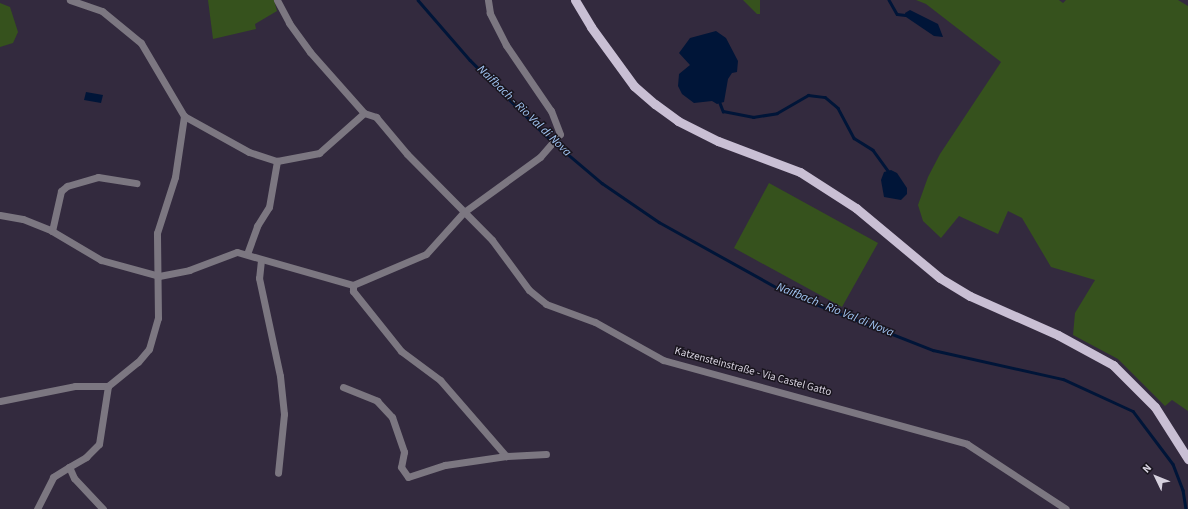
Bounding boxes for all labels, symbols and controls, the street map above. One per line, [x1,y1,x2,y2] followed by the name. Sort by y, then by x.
[474,62,574,160] water label: Naifbach - Rio Val di Nova
[774,280,896,340] water label: Naifbach - Rio Val di Nova
[673,345,833,399] street label: Katzensteinstraße - Via Castel Gatto
[1136,457,1176,497] north arrow
[1139,461,1155,476] text: N

